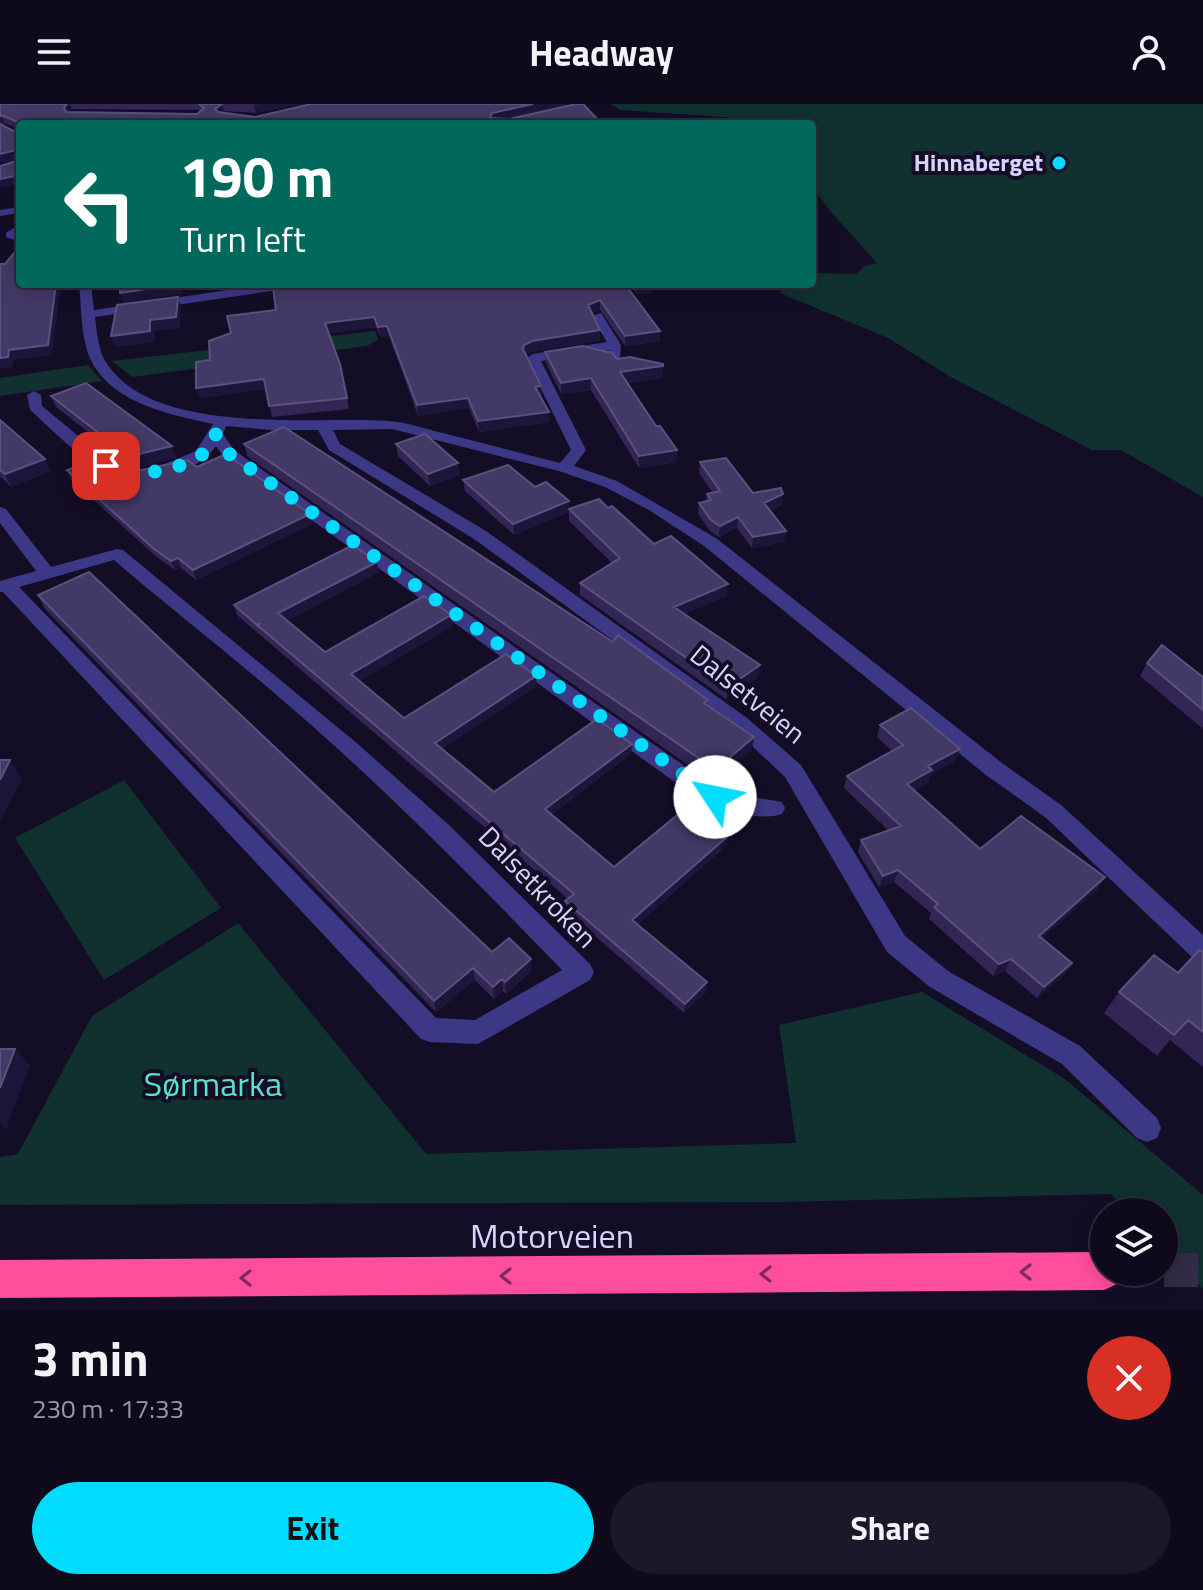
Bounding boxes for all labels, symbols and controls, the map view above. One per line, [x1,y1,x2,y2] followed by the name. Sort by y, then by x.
[529,25,674,80] text: Headway
[32,30,76,74] icon: menu
[1127,30,1171,74] icon: person
[180,134,333,219] text: 190 m
[914,144,1043,180] place label: Hinnaberget
[48,152,152,256] icon: left
[1050,154,1068,172] marker: Hinnaberget
[180,211,306,266] text: Turn left
[72,432,140,500] pin
[84,444,128,488] icon: arrive
[681,633,816,754] street label: Dalsetveien
[673,755,757,839] position arrow
[469,816,608,957] street label: Dalsetkroken
[144,1057,282,1109] park label: Sørmarka
[1090,1198,1178,1286] map controls
[1090,1198,1178,1286] button: layers
[470,1209,634,1261] street label: Motorveien
[1019,1263,1032,1281] one-way arrow
[759,1265,772,1283] one-way arrow
[499,1267,512,1285] one-way arrow
[239,1269,252,1287] one-way arrow
[32,1322,149,1395] text: 3 min
[1087,1336,1171,1420] button: close
[32,1389,184,1428] text: 230 m · 17:33
[32,1482,594,1574] button: Exit
[610,1482,1171,1574] button: Share

